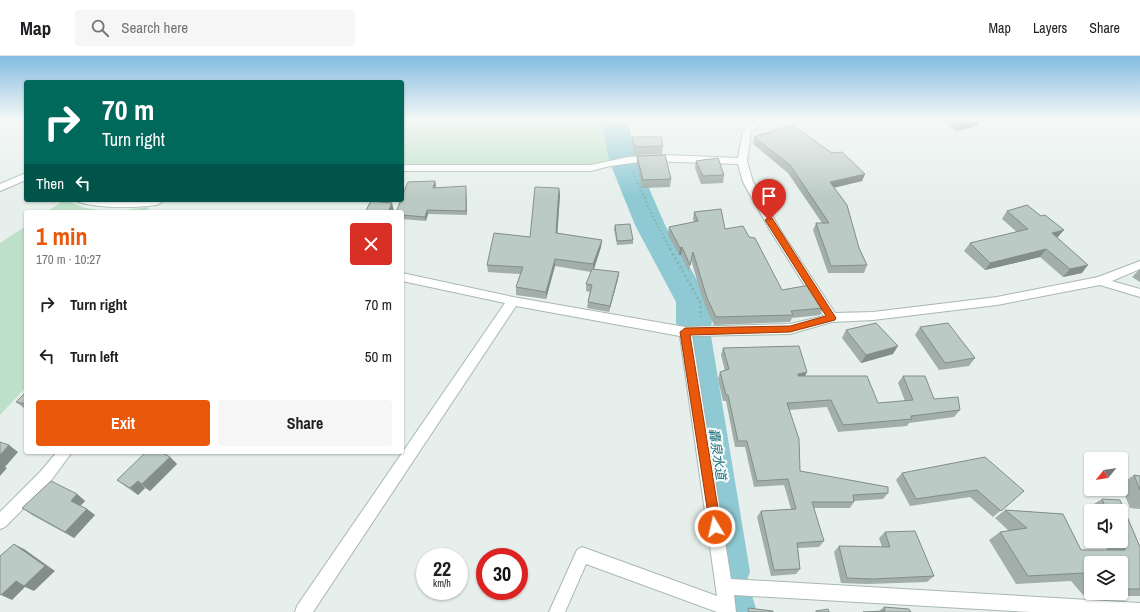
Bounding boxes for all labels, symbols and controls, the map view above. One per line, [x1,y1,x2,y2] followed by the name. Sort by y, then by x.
[75,10,355,46] search box
[20,15,51,41] text: Map
[89,17,111,39] icon: search
[121,17,188,38] text: Search here
[989,19,1011,37] text: Map
[1033,19,1067,37] text: Layers
[1089,19,1120,37] text: Share
[102,91,154,129] text: 70 m
[36,96,88,148] icon: right
[102,127,165,152] text: Turn right
[72,172,94,194] icon: left
[36,173,64,194] text: Then
[752,179,786,220] pin
[758,185,780,207] icon: arrive
[36,220,87,252] text: 1 min
[350,223,392,265] button: close
[36,251,101,268] text: 170 m · 10:27
[36,293,58,315] icon: right
[70,294,127,315] text: Turn right
[365,294,392,315] text: 70 m
[36,345,58,367] icon: left
[70,346,118,367] text: Turn left
[365,346,392,367] text: 50 m
[36,400,210,446] button: Exit
[218,400,392,446] button: Share
[705,427,730,483] water label: 轟泉水道
[1084,452,1128,496] north arrow
[1084,452,1128,600] map controls
[1084,504,1128,548] button: sound
[694,506,736,548] position arrow
[476,548,528,600] speed limit sign: 30
[433,555,451,582] text: 22
[1084,556,1128,600] button: layers
[433,577,451,590] text: km/h

